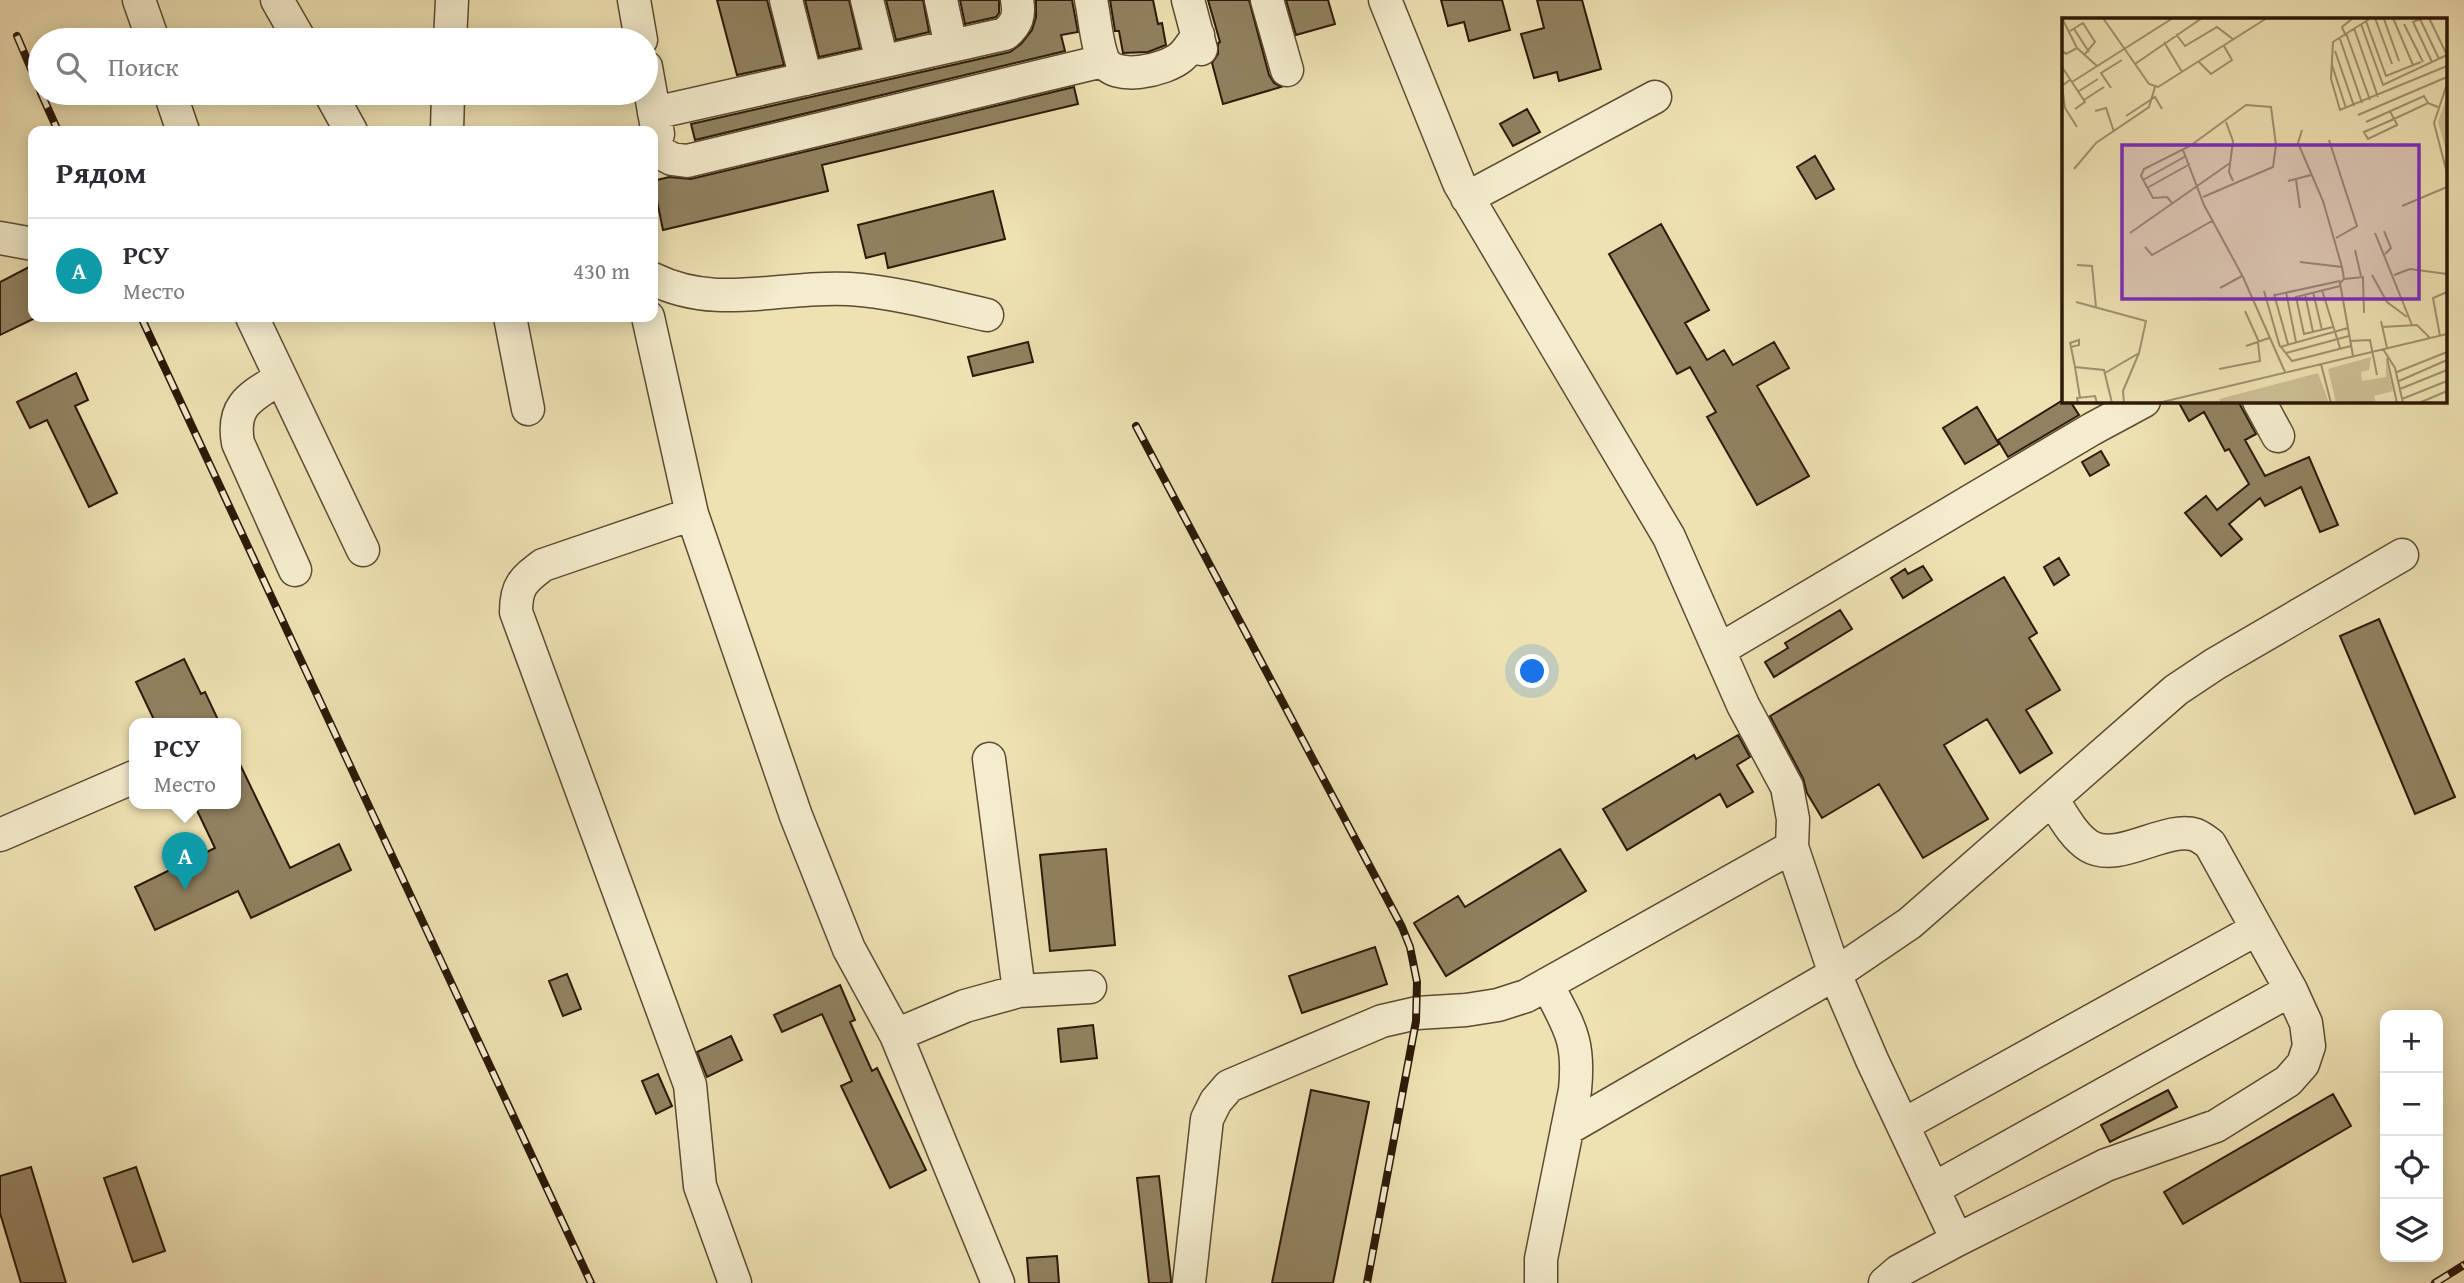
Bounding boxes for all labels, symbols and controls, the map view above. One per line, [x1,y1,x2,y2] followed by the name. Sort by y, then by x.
[2062,18,2446,402] inset map
[28,28,658,105] search box
[108,47,179,86] text: Поиск
[52,48,90,86] icon: search
[56,150,147,194] text: Рядом
[123,235,169,274] text: РСУ
[72,254,86,287] text: A
[573,254,630,287] text: 430 m
[123,274,185,307] text: Место
[1515,654,1549,688] your location
[129,718,241,809] popup
[154,728,200,767] text: РСУ
[154,767,216,800] text: Место
[162,832,208,890] pin: A
[2380,1010,2443,1262] map controls
[2380,1010,2443,1073] button: +
[2380,1073,2443,1136] button: −
[2380,1136,2443,1199] button: locate
[2380,1199,2443,1262] button: layers

